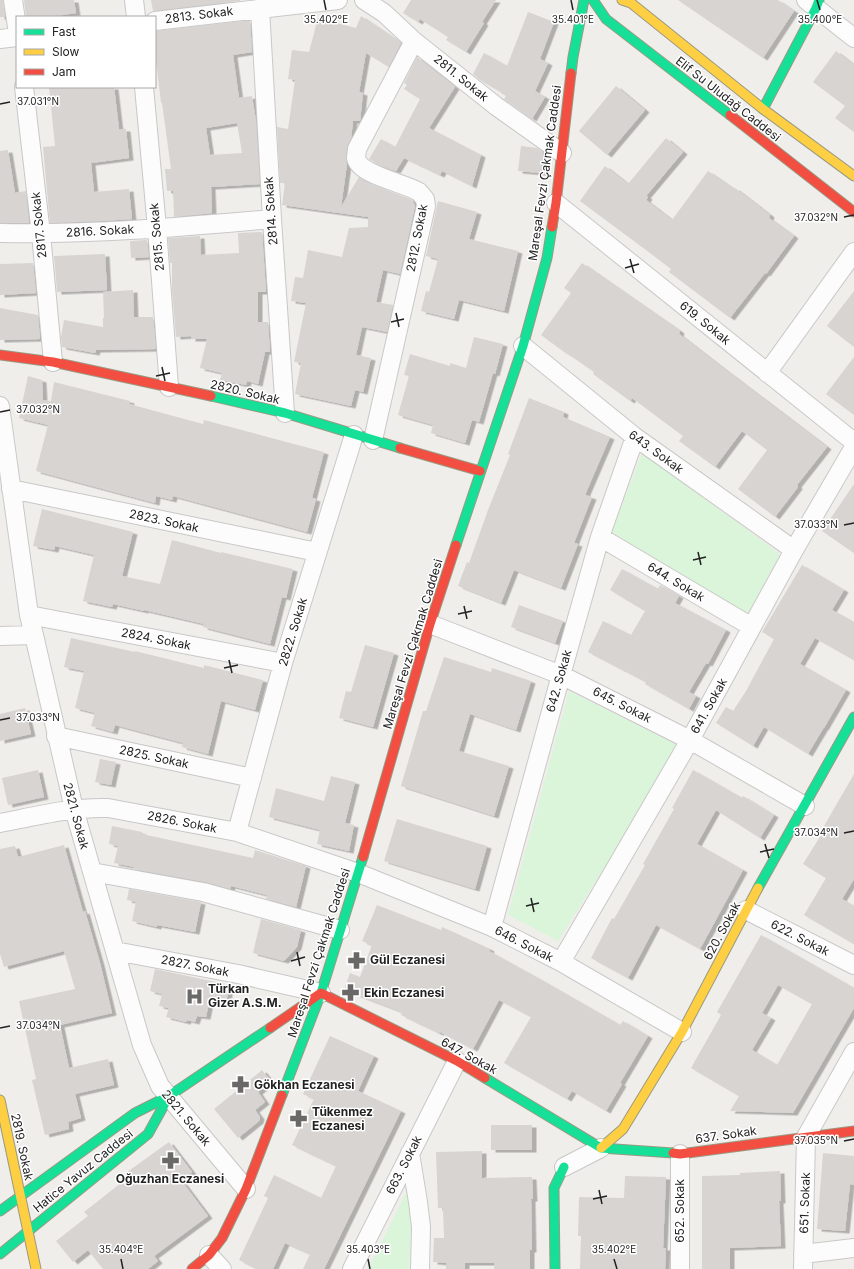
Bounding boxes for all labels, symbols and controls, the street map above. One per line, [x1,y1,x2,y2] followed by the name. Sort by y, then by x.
[164,3,234,26] street label: 2813. Sokak
[304,13,348,25] text: 35.402°E
[552,13,594,25] text: 35.401°E
[798,13,842,25] text: 35.400°E
[16,16,156,88] legend
[52,24,76,39] text: Fast
[52,44,80,59] text: Slow
[431,51,492,105] street label: 2811. Sokak
[673,53,784,144] street label: Elif Su Uludağ Caddesi
[52,64,76,79] text: Jam
[525,84,564,262] street label: Mareşal Fevzi Çakmak Caddesi
[17,95,59,107] text: 37.031°N
[261,176,280,246] street label: 2814. Sokak
[28,191,49,259] street label: 2817. Sokak
[146,202,167,272] street label: 2815. Sokak
[403,202,430,273] street label: 2812. Sokak
[794,211,838,223] text: 37.032°N
[65,221,135,240] street label: 2816. Sokak
[677,298,734,348] street label: 619. Sokak
[209,376,282,407] street label: 2820. Sokak
[16,403,60,415] text: 37.032°N
[626,427,687,477] street label: 643. Sokak
[128,506,201,535] street label: 2823. Sokak
[794,518,838,530] text: 37.033°N
[379,557,446,731] street label: Mareşal Fevzi Çakmak Caddesi
[645,559,708,605] street label: 644. Sokak
[275,595,310,668] street label: 2822. Sokak
[120,624,193,653] street label: 2824. Sokak
[542,648,575,714] street label: 642. Sokak
[687,675,730,736] street label: 641. Sokak
[590,683,654,726] street label: 645. Sokak
[16,711,60,723] text: 37.033°N
[118,742,191,771] street label: 2825. Sokak
[60,781,93,851] street label: 2821. Sokak
[146,807,219,836] street label: 2826. Sokak
[794,826,838,838] text: 37.034°N
[284,866,353,1039] street label: Mareşal Fevzi Çakmak Caddesi
[700,899,743,962] street label: 620. Sokak
[768,916,832,959] street label: 622. Sokak
[492,922,556,965] street label: 646. Sokak
[347,950,367,970] pharmacy icon: Gül Eczanesi
[160,952,231,980] street label: 2827. Sokak
[370,952,445,967] place label: Gül Eczanesi
[208,981,282,1010] place label: Türkan Gizer A.S.M.
[341,983,361,1003] pharmacy icon: Ekin Eczanesi
[364,985,444,1000] place label: Ekin Eczanesi
[185,986,205,1006] hospital icon: Türkan Gizer A.S.M.
[16,1019,60,1031] text: 37.034°N
[438,1034,500,1077] street label: 647. Sokak
[231,1075,251,1095] pharmacy icon: Gökhan Eczanesi
[254,1077,355,1092] place label: Gökhan Eczanesi
[159,1087,214,1149] street label: 2821. Sokak
[312,1104,373,1133] place label: Tükenmez Eczanesi
[289,1109,309,1129] pharmacy icon: Tükenmez Eczanesi
[8,1112,37,1182] street label: 2819. Sokak
[694,1123,758,1146] street label: 637. Sokak
[30,1126,136,1215] street label: Hatice Yavuz Caddesi
[382,1133,425,1197] street label: 663. Sokak
[794,1134,838,1146] text: 37.035°N
[160,1150,180,1170] pharmacy icon: Oğuzhan Eczanesi
[116,1171,224,1186] place label: Oğuzhan Eczanesi
[796,1172,813,1234] street label: 651. Sokak
[672,1179,687,1243] street label: 652. Sokak
[99,1243,143,1255] text: 35.404°E
[346,1243,390,1255] text: 35.403°E
[592,1243,636,1255] text: 35.402°E

